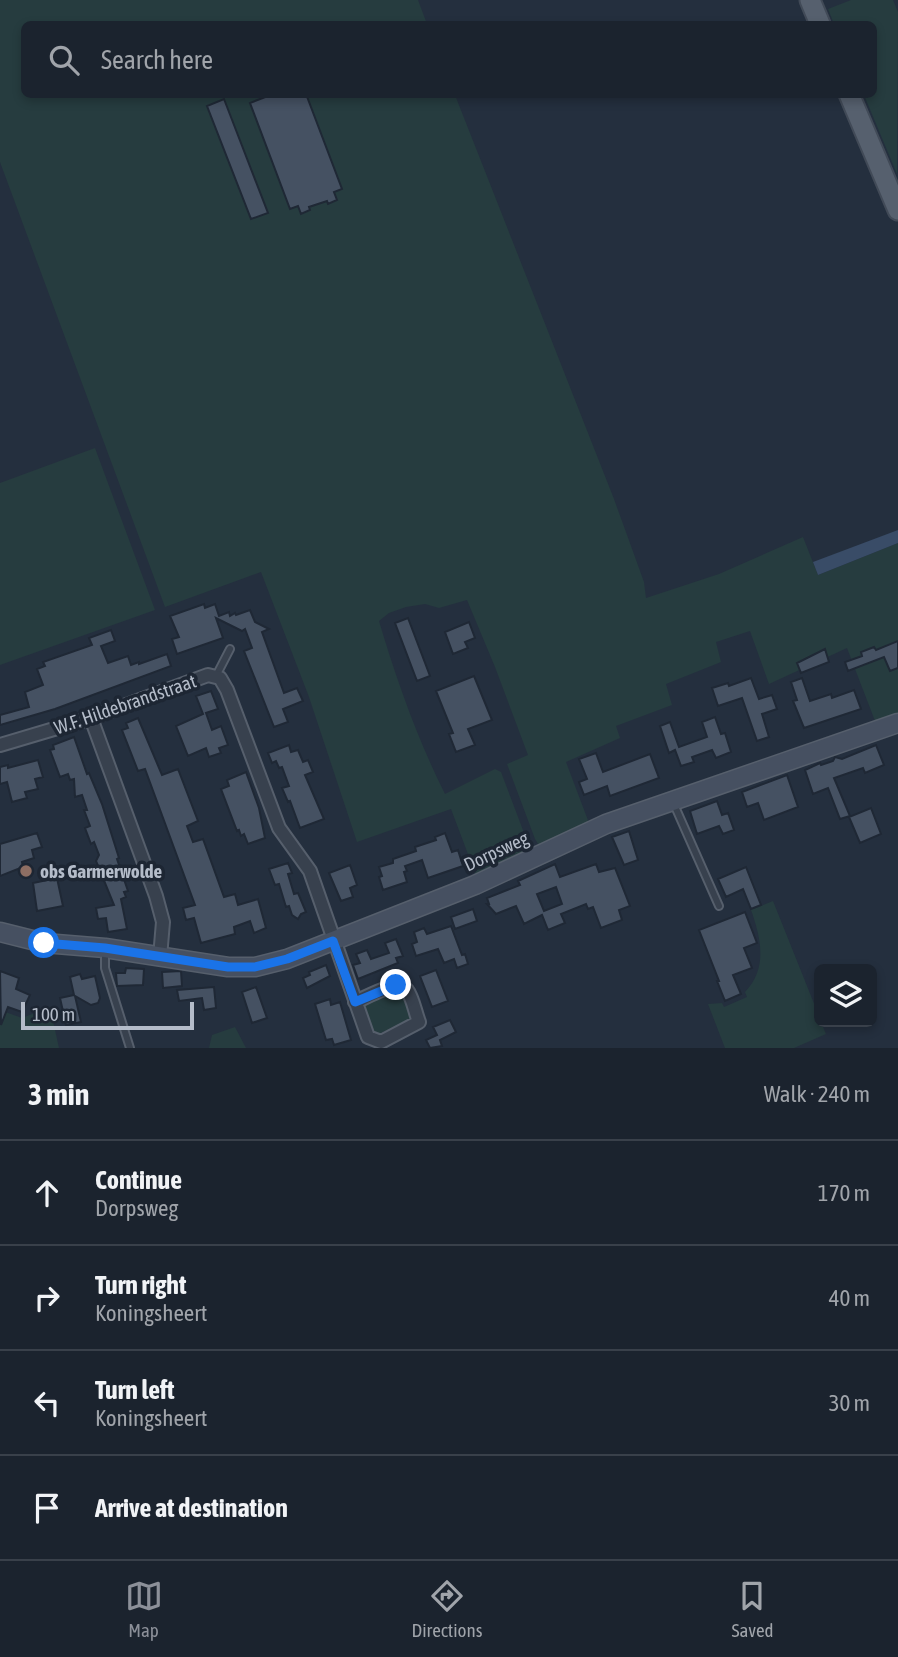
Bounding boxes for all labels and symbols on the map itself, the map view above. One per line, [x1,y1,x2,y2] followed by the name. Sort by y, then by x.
[51,669,199,739] street label: W.F. Hildebrandstraat
[460,826,533,876] street label: Dorpsweg
[40,860,163,882] place label: obs Garmerwolde
[18,863,34,879] marker: obs Garmerwolde
[28,927,59,958] route start
[380,969,411,1000] route end
[21,999,194,1031] scale bar

